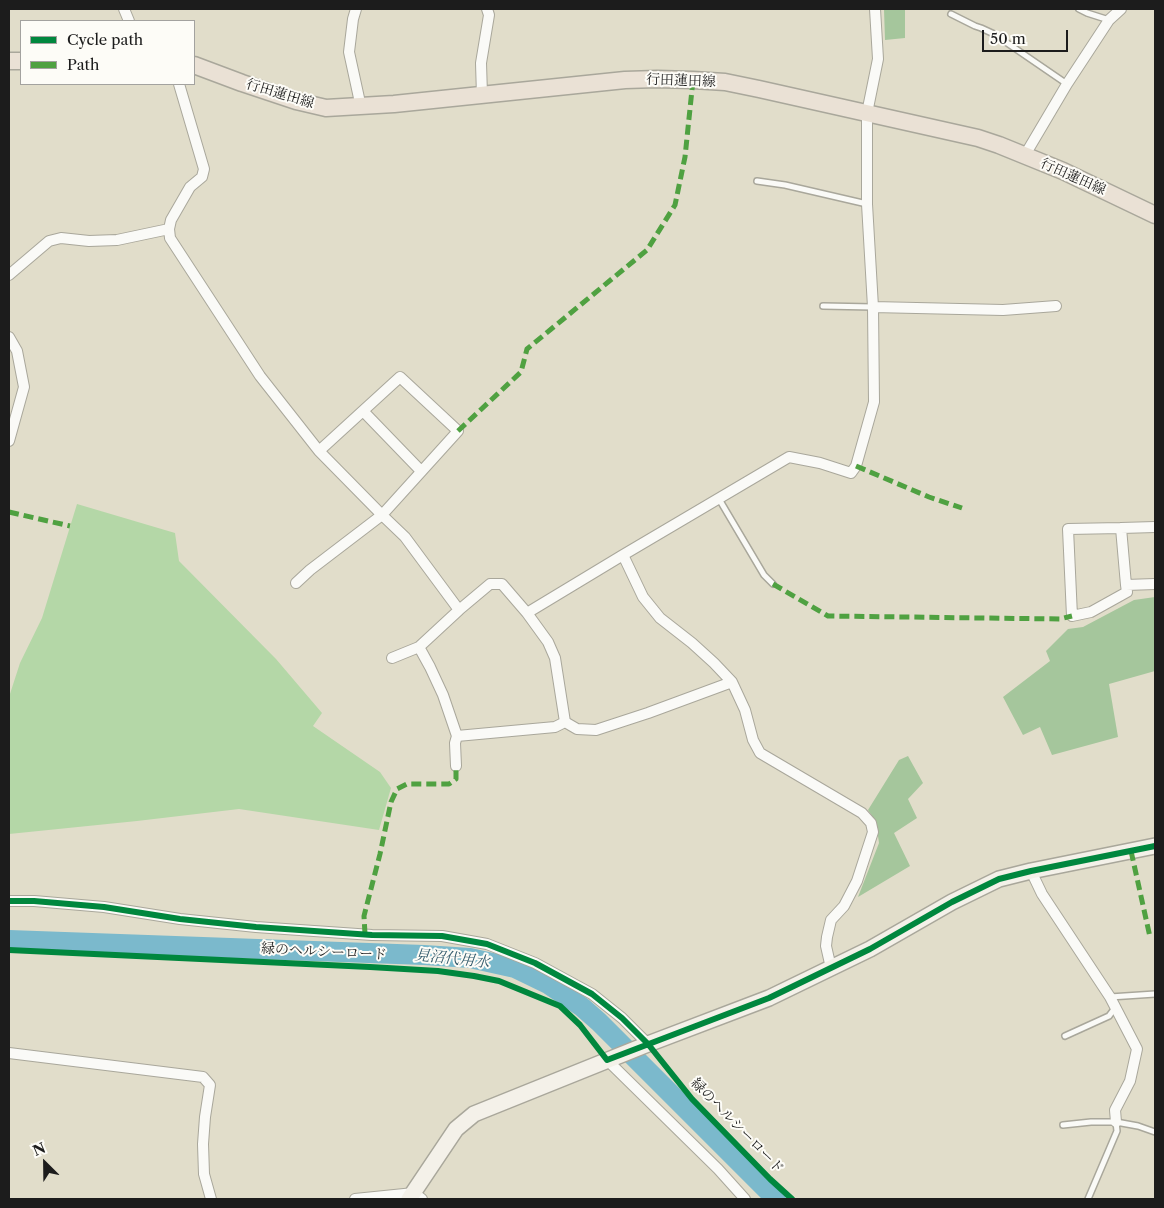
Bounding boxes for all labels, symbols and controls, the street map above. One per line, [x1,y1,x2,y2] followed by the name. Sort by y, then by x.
[20,20,195,85] legend
[984,20,1070,52] scale bar
[990,29,1026,48] text: 50 m
[67,30,143,49] text: Cycle path
[67,55,99,74] text: Path
[646,71,716,91] street label: 行田蓮田線
[244,76,316,112] street label: 行田蓮田線
[1038,155,1108,199] street label: 行田蓮田線
[261,940,387,964] street label: 緑のヘルシーロード
[414,946,490,972] water label: 見沼代用水
[687,1075,787,1177] street label: 緑のヘルシーロード
[20,1138,70,1188] north arrow
[30,1139,48,1160] text: N

